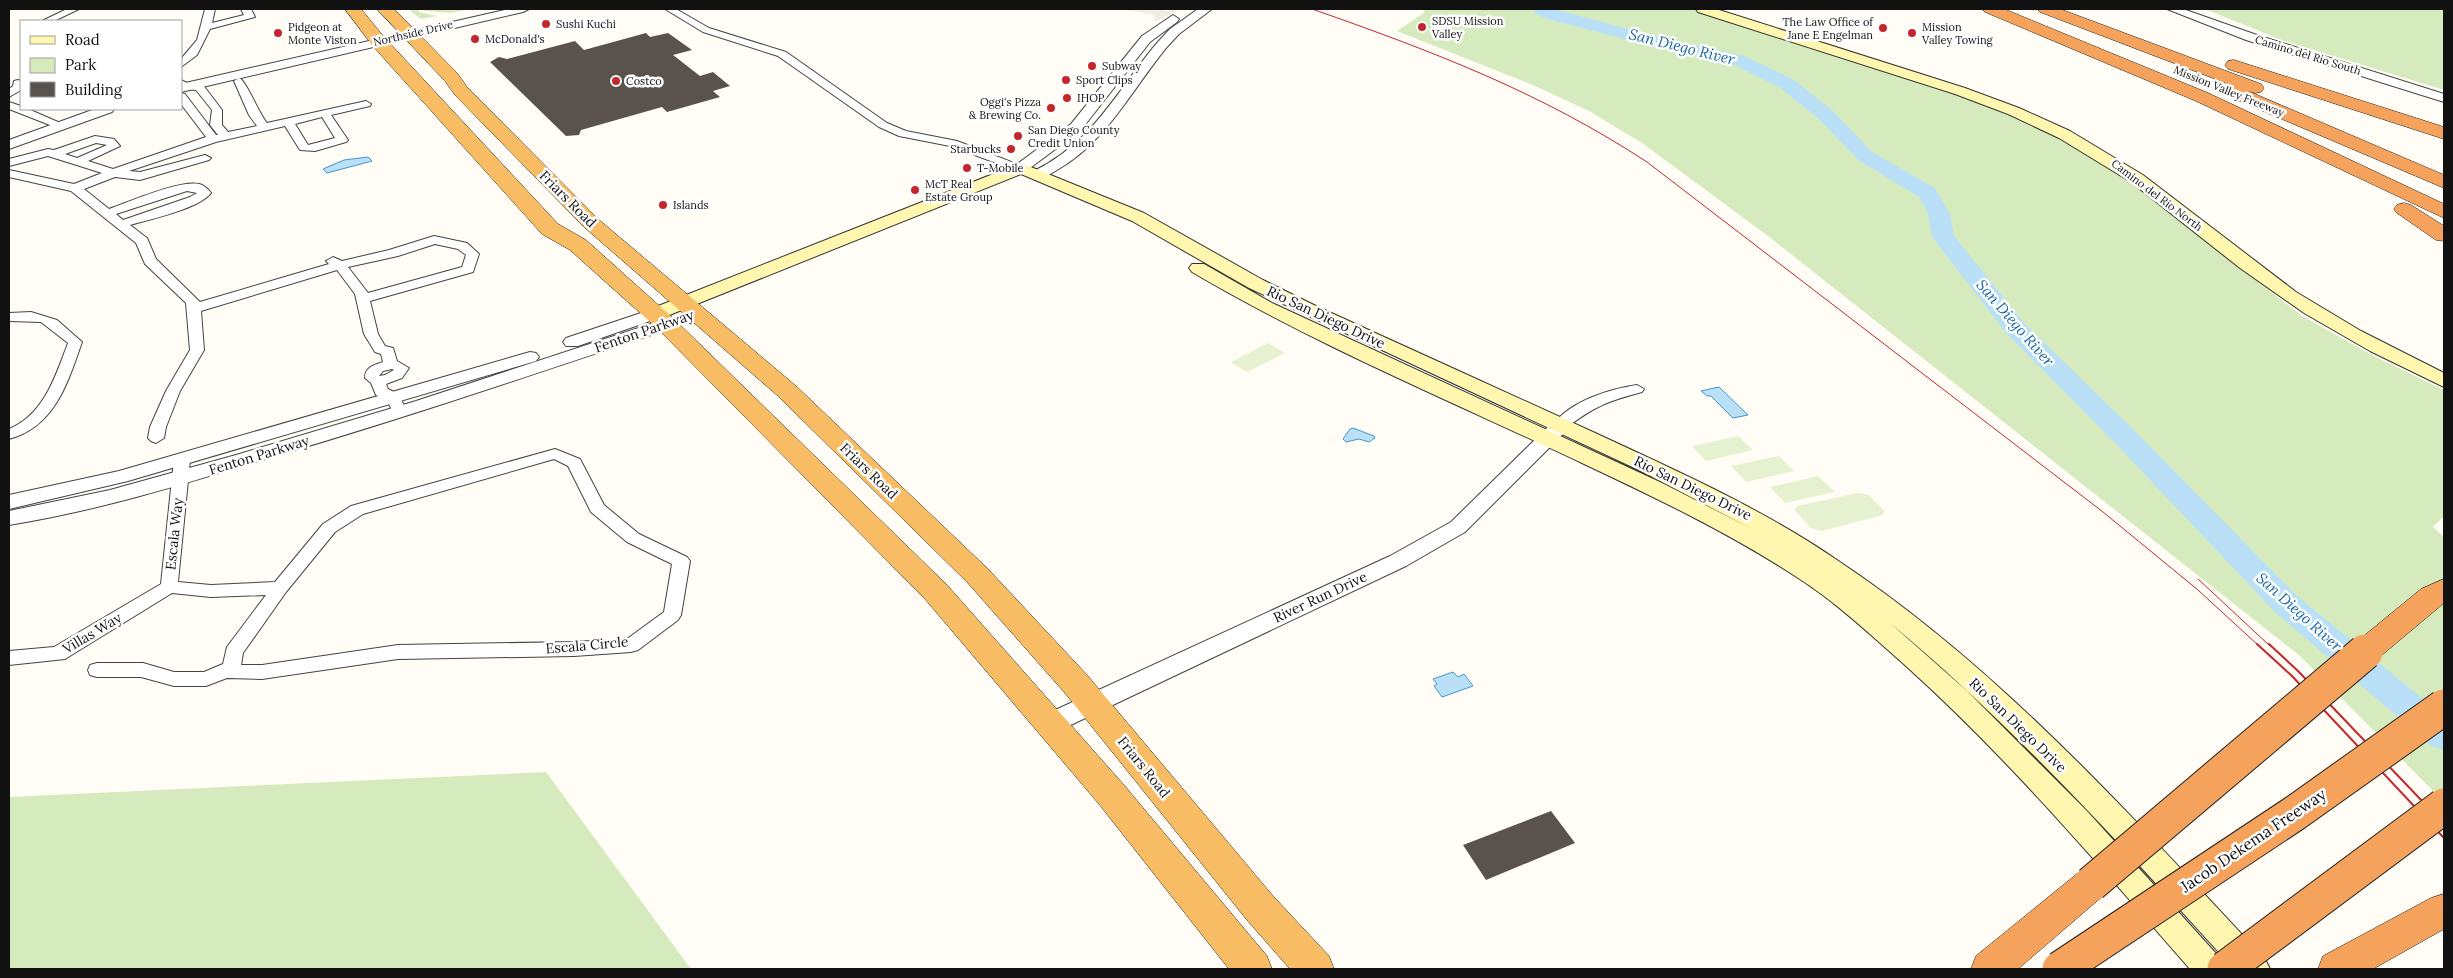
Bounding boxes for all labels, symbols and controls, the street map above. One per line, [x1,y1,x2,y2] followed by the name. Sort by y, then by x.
[1431,14,1504,41] place label: SDSU Mission Valley
[1783,15,1874,42] place label: The Law Office of Jane E Engelman
[372,17,454,49] street label: Northside Drive
[556,17,616,31] place label: Sushi Kuchi
[540,18,552,30] marker: Sushi Kuchi
[20,20,182,110] legend
[288,20,357,47] place label: Pidgeon at Monte Viston
[1921,20,1994,47] place label: Mission Valley Towing
[1416,21,1428,33] marker: SDSU Mission Valley
[1877,22,1889,34] marker: The Law Office of Jane E Engelman
[1627,24,1737,69] water label: San Diego River
[272,27,284,39] marker: Pidgeon at Monte Viston
[1906,27,1918,39] marker: Mission Valley Towing
[65,30,100,49] text: Road
[485,32,545,46] place label: McDonald's
[2253,32,2363,78] street label: Camino del Rio South
[469,33,481,45] marker: McDonald's
[65,55,96,74] text: Park
[1102,59,1141,73] place label: Subway
[1086,60,1098,72] marker: Subway
[2172,62,2287,120] street label: Mission Valley Freeway
[1076,73,1133,87] place label: Sport Clips
[626,74,662,88] place label: Costco
[1060,74,1072,86] marker: Sport Clips
[610,75,622,87] marker: Costco
[65,80,123,99] text: Building
[1077,91,1105,105] place label: IHOP
[1061,92,1073,104] marker: IHOP
[969,95,1041,122] place label: Oggi's Pizza & Brewing Co.
[1045,102,1057,114] marker: Oggi's Pizza & Brewing Co.
[1028,123,1120,150] place label: San Diego County Credit Union
[1012,130,1024,142] marker: San Diego County Credit Union
[950,142,1001,156] place label: Starbucks
[1005,143,1017,155] marker: Starbucks
[2109,156,2206,234] street label: Camino del Rio North
[977,161,1023,175] place label: T-Mobile
[961,162,973,174] marker: T-Mobile
[536,167,600,231] street label: Friars Road
[925,177,993,204] place label: McT Real Estate Group
[909,184,921,196] marker: McT Real Estate Group
[673,198,709,212] place label: Islands
[657,199,669,211] marker: Islands
[1973,275,2058,370] water label: San Diego River
[1264,282,1388,352] street label: Rio San Diego Drive
[592,305,697,356] street label: Fenton Parkway
[207,431,312,479] street label: Fenton Parkway
[836,439,902,503] street label: Friars Road
[1631,452,1755,524] street label: Rio San Diego Drive
[161,496,187,571] street label: Escala Way
[1270,567,1370,627] street label: River Run Drive
[2253,568,2346,655] water label: San Diego River
[58,608,125,658] street label: Villas Way
[545,632,630,658] street label: Escala Circle
[1966,674,2071,776] street label: Rio San Diego Drive
[1114,733,1174,801] street label: Friars Road
[2175,783,2330,897] street label: Jacob Dekema Freeway

